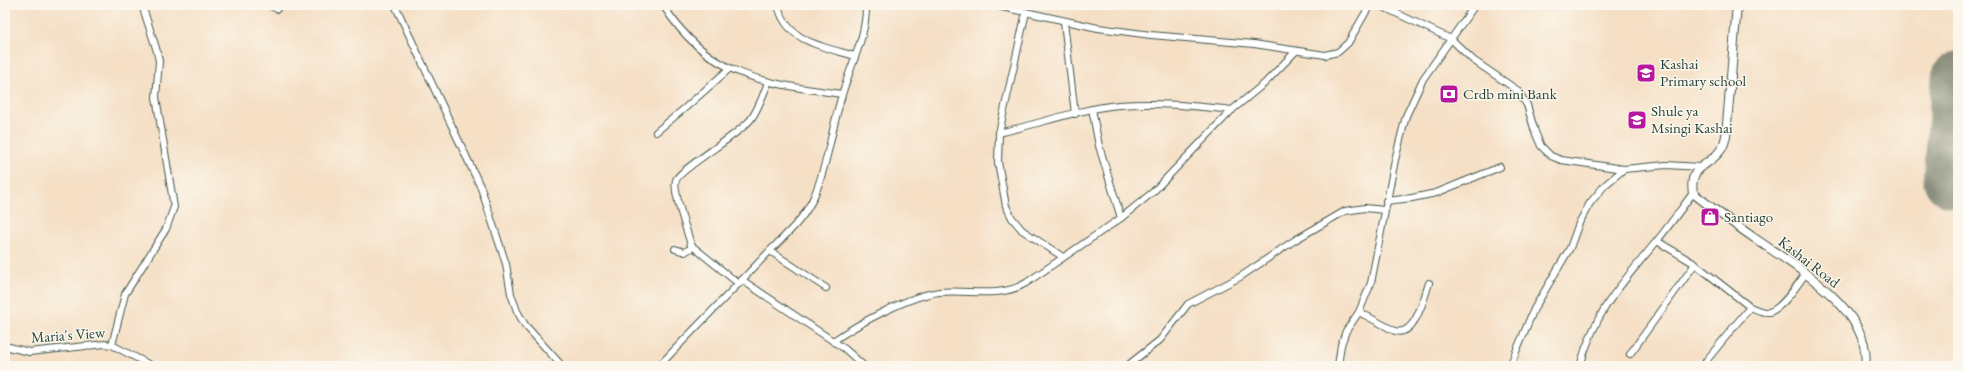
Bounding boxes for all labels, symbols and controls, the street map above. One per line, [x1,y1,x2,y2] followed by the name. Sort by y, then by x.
[1660,54,1747,90] place label: Kashai Primary school
[1635,62,1657,84] school or university icon: Kashai Primary school
[1438,83,1460,105] bank icon: Crdb mini Bank
[1463,84,1558,103] place label: Crdb mini Bank
[1651,101,1733,137] place label: Shule ya Msingi Kashai
[1626,109,1648,131] school or university icon: Shule ya Msingi Kashai
[1699,206,1721,228] shop icon: Santiago
[1724,207,1773,226] place label: Santiago
[1775,232,1844,292] street label: Kashai Road
[30,322,106,347] street label: Maria's View

